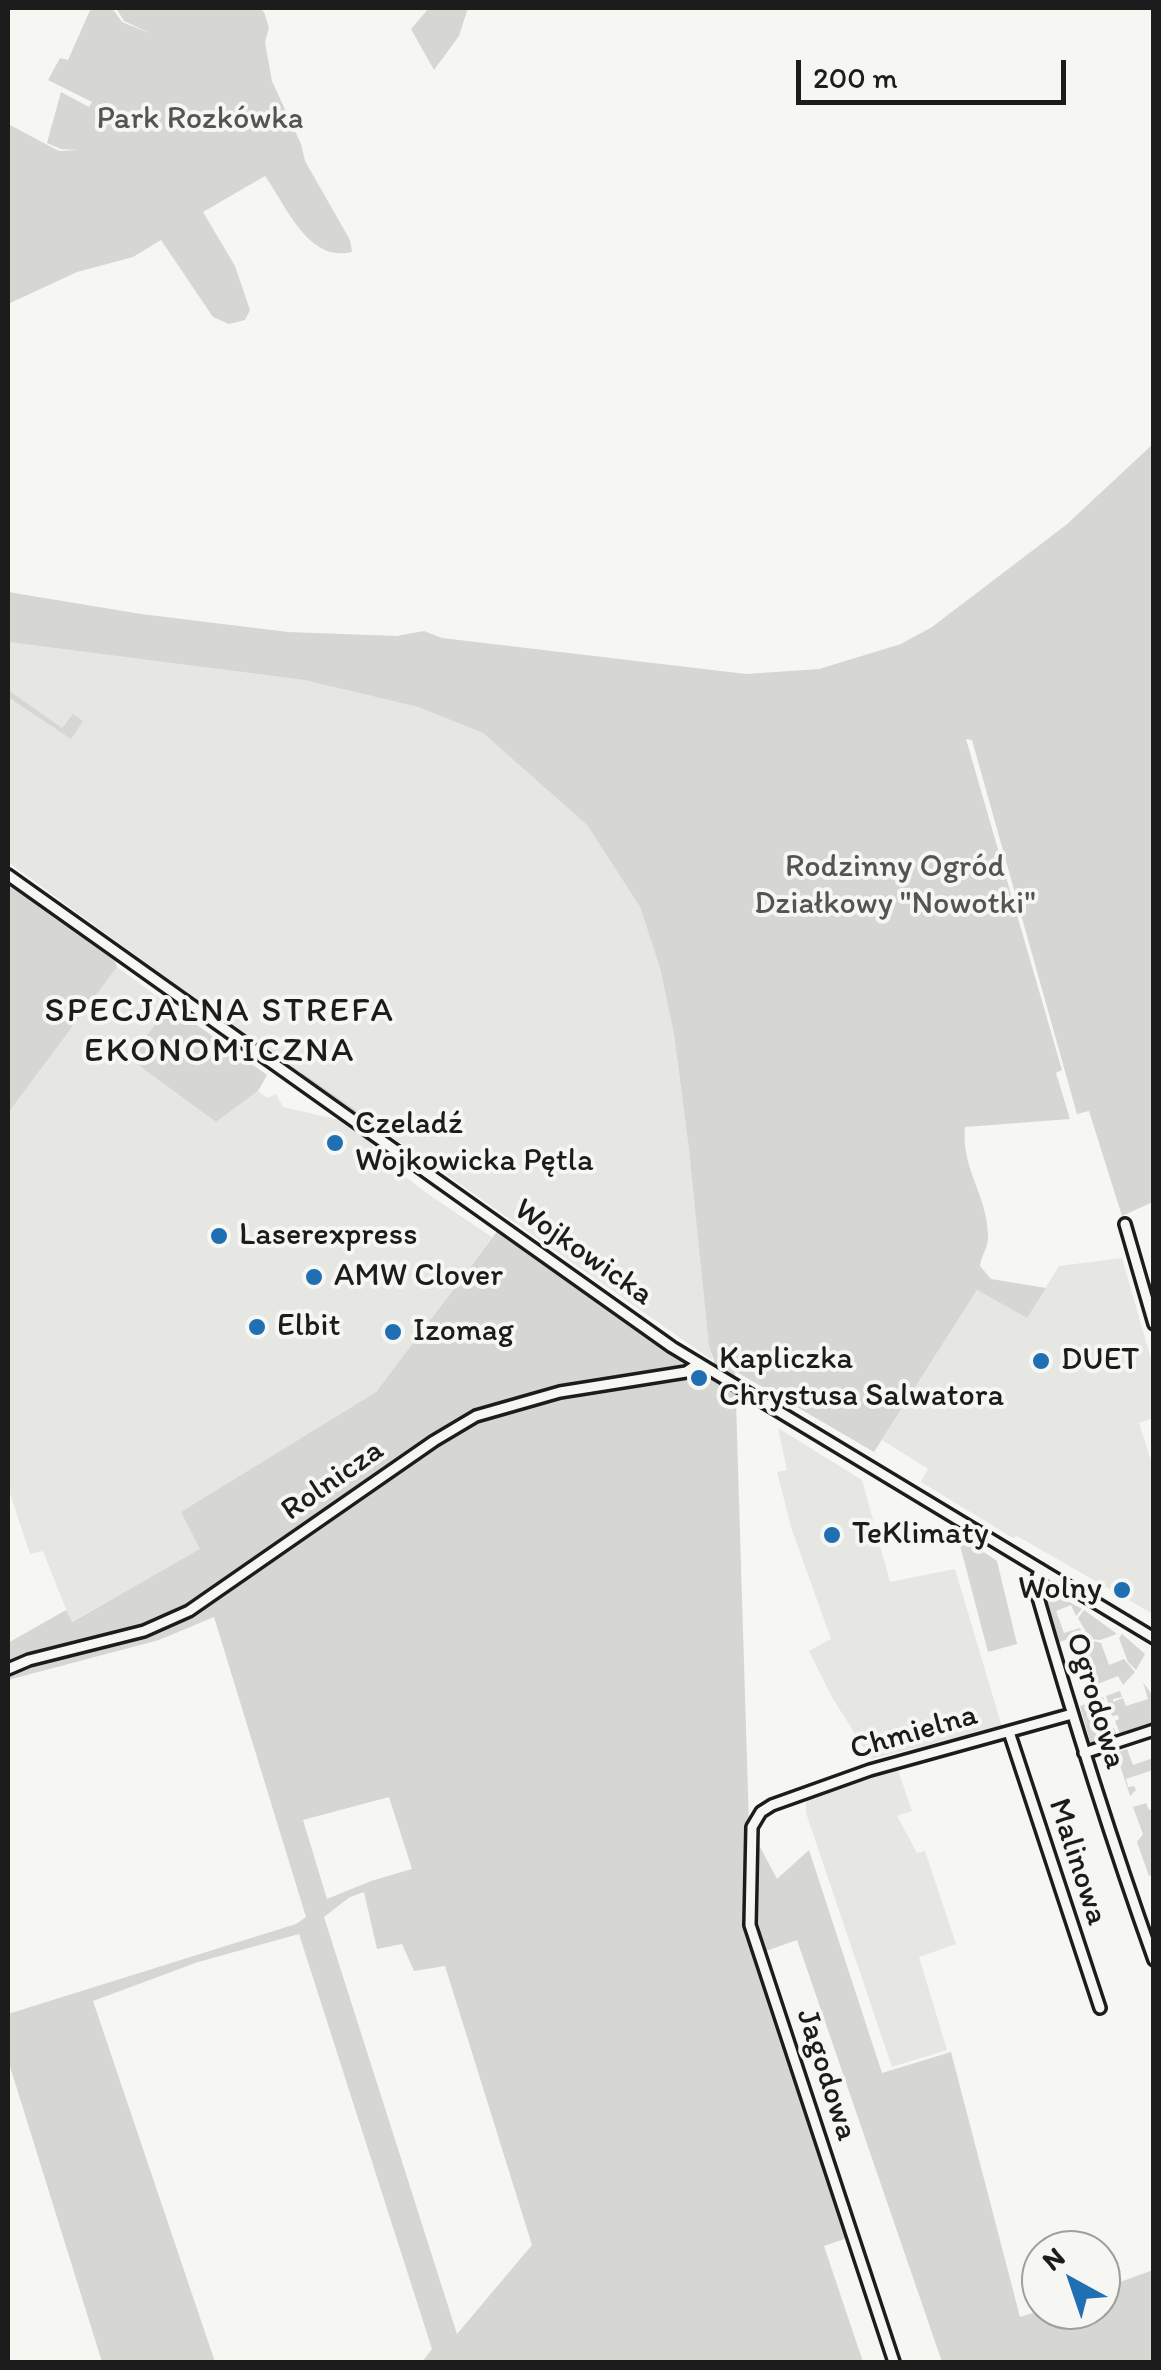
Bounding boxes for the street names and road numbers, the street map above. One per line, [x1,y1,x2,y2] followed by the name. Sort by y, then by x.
[506,1191,660,1315] street label: Wojkowicka
[274,1432,392,1530] street label: Rolnicza
[1056,1628,1134,1774] street label: Ogrodowa
[846,1697,982,1769] street label: Chmielna
[1039,1794,1115,1930] street label: Malinowa
[787,2004,865,2146] street label: Jagodowa

